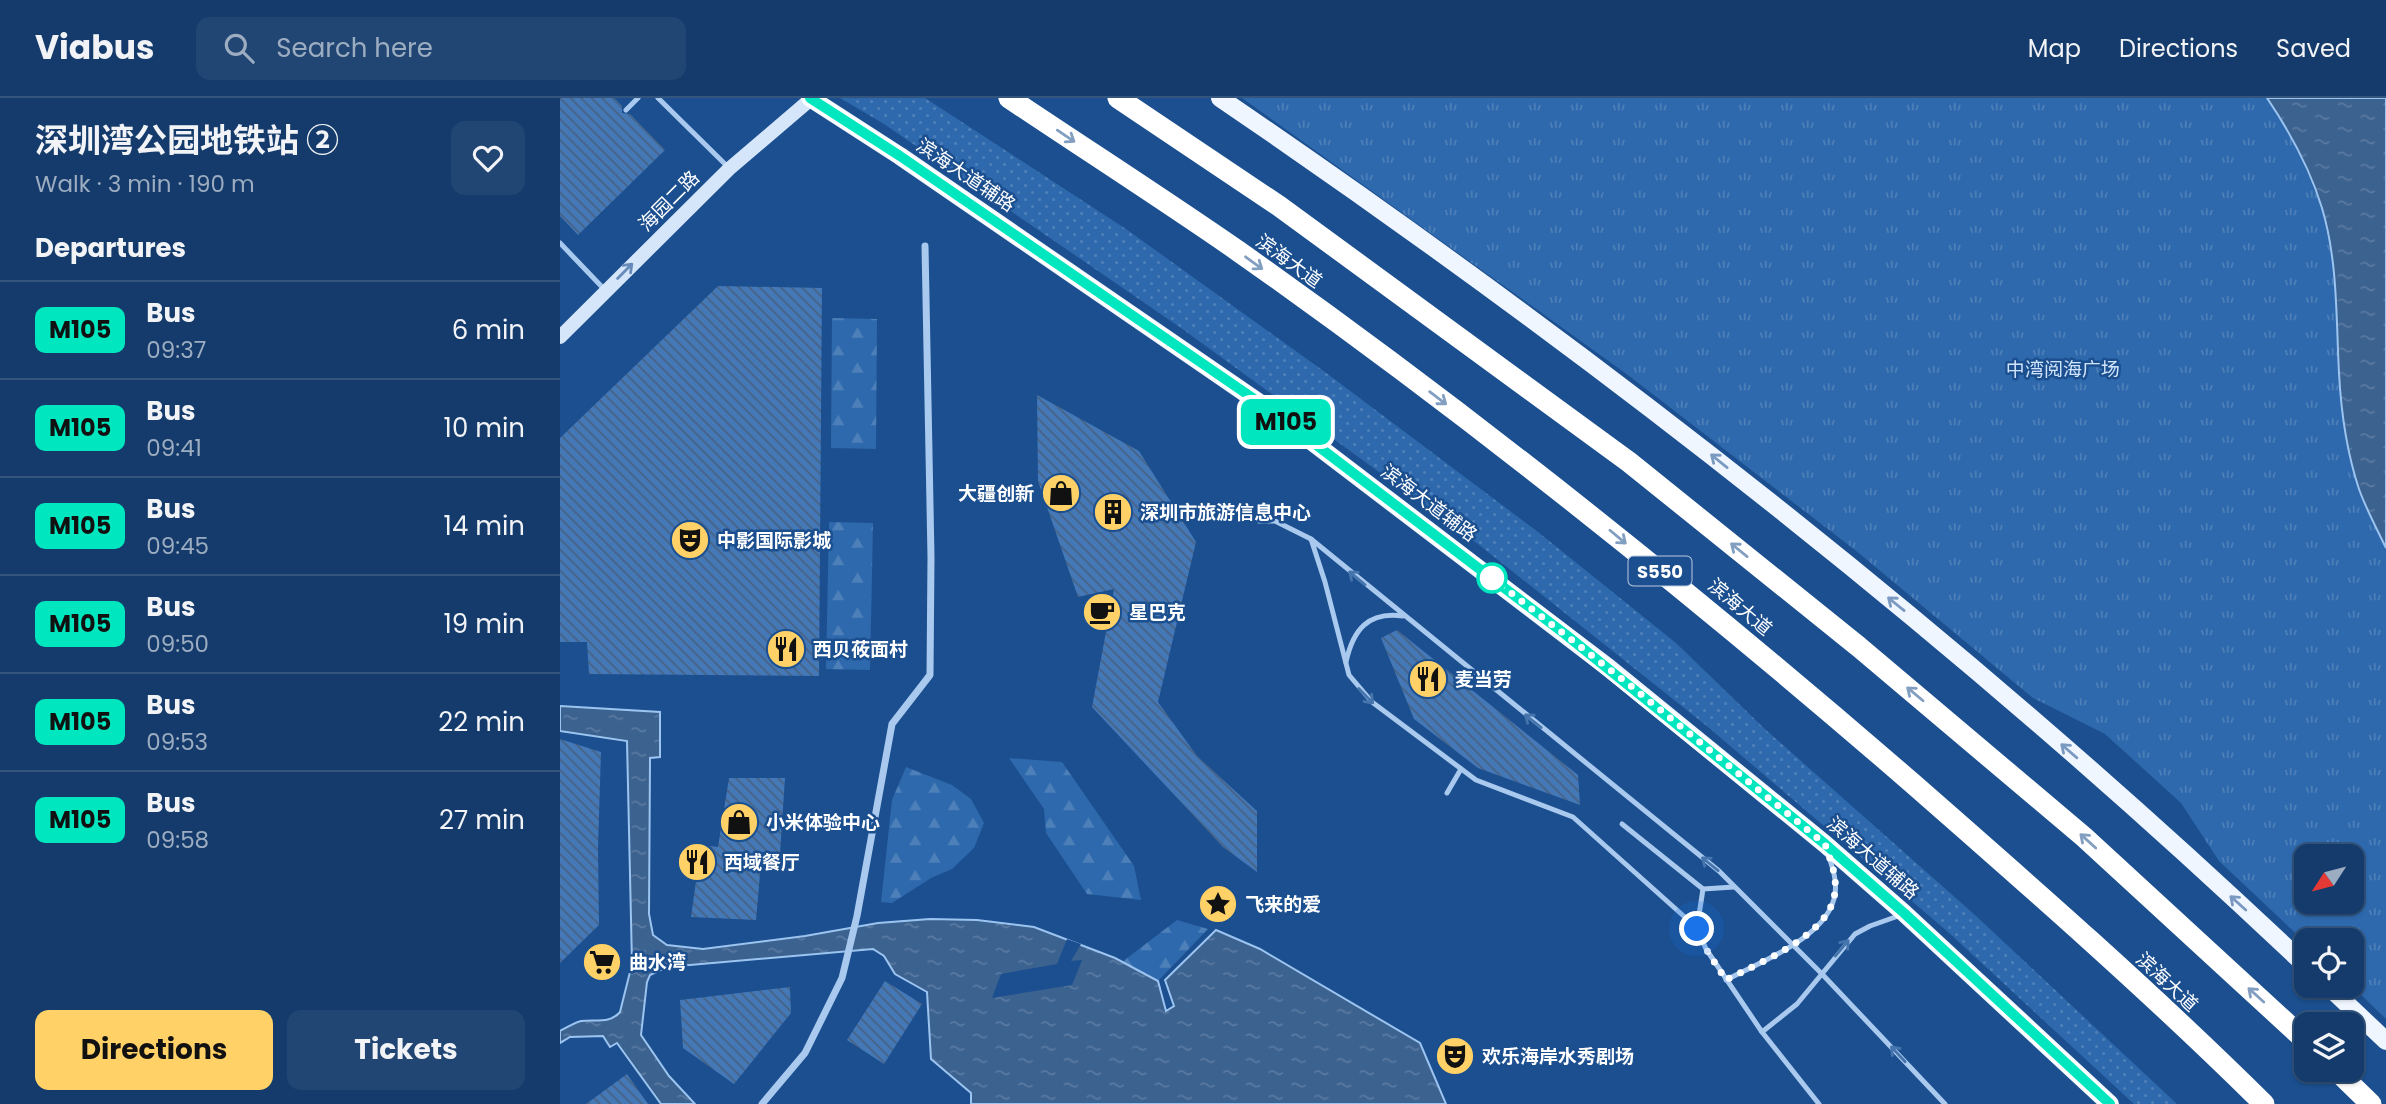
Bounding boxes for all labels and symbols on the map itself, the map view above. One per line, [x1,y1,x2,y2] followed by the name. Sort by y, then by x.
[1056,129,1075,143] one-way arrow
[911,132,1021,218] street label: 滨海大道辅路
[633,165,705,237] street label: 海园二路
[1250,228,1328,294] street label: 滨海大道
[1244,256,1263,271] one-way arrow
[617,263,634,280] one-way arrow
[2006,356,2120,383] park label: 中湾阅海广场
[1428,390,1447,405] one-way arrow
[1237,399,1335,445] line badge: M105
[1710,453,1728,468] one-way arrow
[1375,458,1483,548] street label: 滨海大道辅路
[1040,472,1082,514] shop icon: 大疆创新
[958,480,1034,507] place label: 大疆创新
[1092,491,1134,533] building icon: 深圳市旅游信息中心
[1140,499,1311,526] place label: 深圳市旅游信息中心
[669,519,711,561] theatre icon: 中影国际影城
[717,527,831,554] place label: 中影国际影城
[1609,528,1627,544] one-way arrow
[1730,543,1748,558] one-way arrow
[1628,556,1692,586] road number: S550
[1477,563,1507,593] unlabelled marker
[1348,570,1366,585] one-way arrow
[1702,572,1778,642] street label: 滨海大道
[1081,591,1123,633] cafe icon: 星巴克
[1887,596,1905,611] one-way arrow
[1129,599,1186,626] place label: 星巴克
[765,628,807,670] restaurant icon: 西贝莜面村
[813,636,908,663] place label: 西贝莜面村
[1407,658,1449,700] restaurant icon: 麦当劳
[1455,666,1512,693] place label: 麦当劳
[1906,686,1924,702] one-way arrow
[1358,687,1375,704] one-way arrow
[1525,713,1543,729] one-way arrow
[2061,743,2079,759] one-way arrow
[718,801,760,843] shop icon: 小米体验中心
[766,809,880,836] place label: 小米体验中心
[1821,810,1925,906] street label: 滨海大道辅路
[2080,833,2097,850] one-way arrow
[676,841,718,883] restaurant icon: 西域餐厅
[2294,844,2364,914] north arrow
[724,849,800,876] place label: 西域餐厅
[1702,856,1720,872] one-way arrow
[1197,883,1239,925] place icon: 飞来的爱
[1245,891,1321,918] place label: 飞来的爱
[2230,894,2247,911] one-way arrow
[1679,911,1714,946] your location
[1835,940,1850,958] one-way arrow
[581,941,623,983] supermarket icon: 曲水湾
[2130,946,2204,1018] street label: 滨海大道
[629,949,686,976] place label: 曲水湾
[2247,987,2265,1003] one-way arrow
[1434,1035,1476,1077] theatre icon: 欢乐海岸水秀剧场
[1482,1043,1634,1070] place label: 欢乐海岸水秀剧场
[1890,1046,1907,1063] one-way arrow

